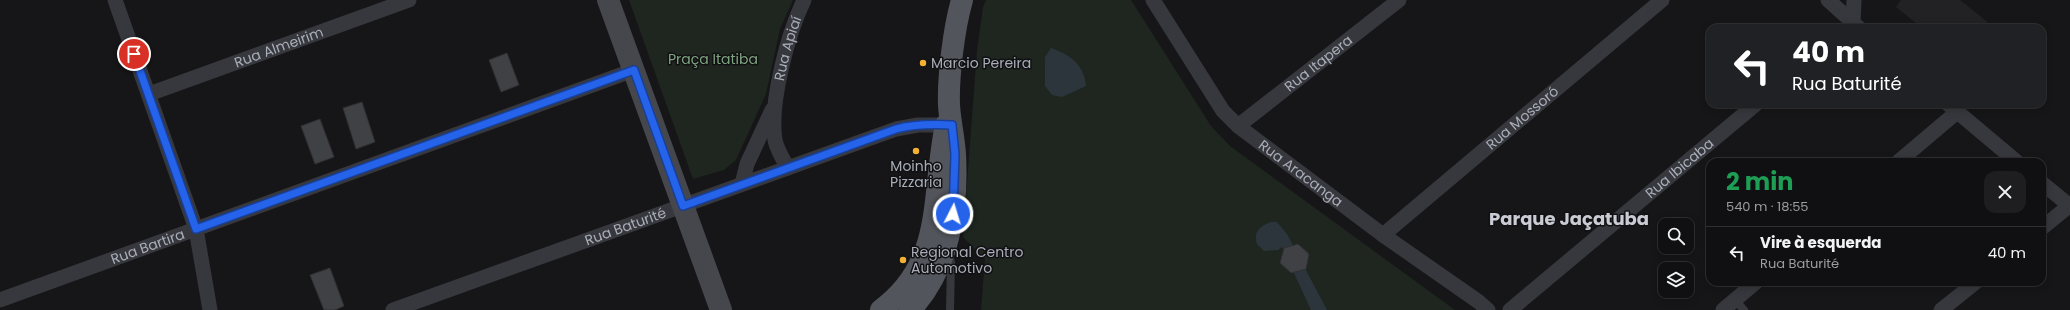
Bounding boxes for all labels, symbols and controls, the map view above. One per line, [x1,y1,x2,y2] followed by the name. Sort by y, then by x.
[769,13,806,82] street label: Rua Apiaí
[232,22,326,72] street label: Rua Almeirim
[1280,30,1357,96] street label: Rua Itapera
[1792,33,1865,72] text: 40 m
[117,37,151,71] pin
[1726,40,1778,92] icon: left
[123,43,145,65] icon: arrive
[668,49,758,69] park label: Praça Itatiba
[931,53,1031,73] place label: Marcio Pereira
[918,58,928,68] marker: Marcio Pereira
[1792,71,1902,96] text: Rua Baturité
[1482,81,1563,154] street label: Rua Mossoró
[1641,133,1718,203] street label: Rua Ibicaba
[1255,135,1347,211] street label: Rua Aracanga
[911,146,921,156] marker: Moinho Pizzaria
[890,156,942,192] place label: Moinho Pizzaria
[1726,165,1793,198] text: 2 min
[1984,171,2026,213] button: close
[932,193,974,235] position arrow
[1726,197,1809,216] text: 540 m · 18:55
[582,202,669,250] street label: Rua Baturité
[1489,206,1649,231] district label: Parque Jaçatuba
[1658,218,1694,298] map controls
[1658,218,1694,254] button: search
[108,224,187,269] street label: Rua Bartira
[1760,232,1882,253] text: Vire à esquerda
[911,242,1023,278] place label: Regional Centro Automotivo
[1726,242,1748,264] icon: left
[1988,242,2026,263] text: 40 m
[1760,254,1839,273] text: Rua Baturité
[898,255,908,265] marker: Regional Centro Automotivo
[1658,262,1694,298] button: layers

